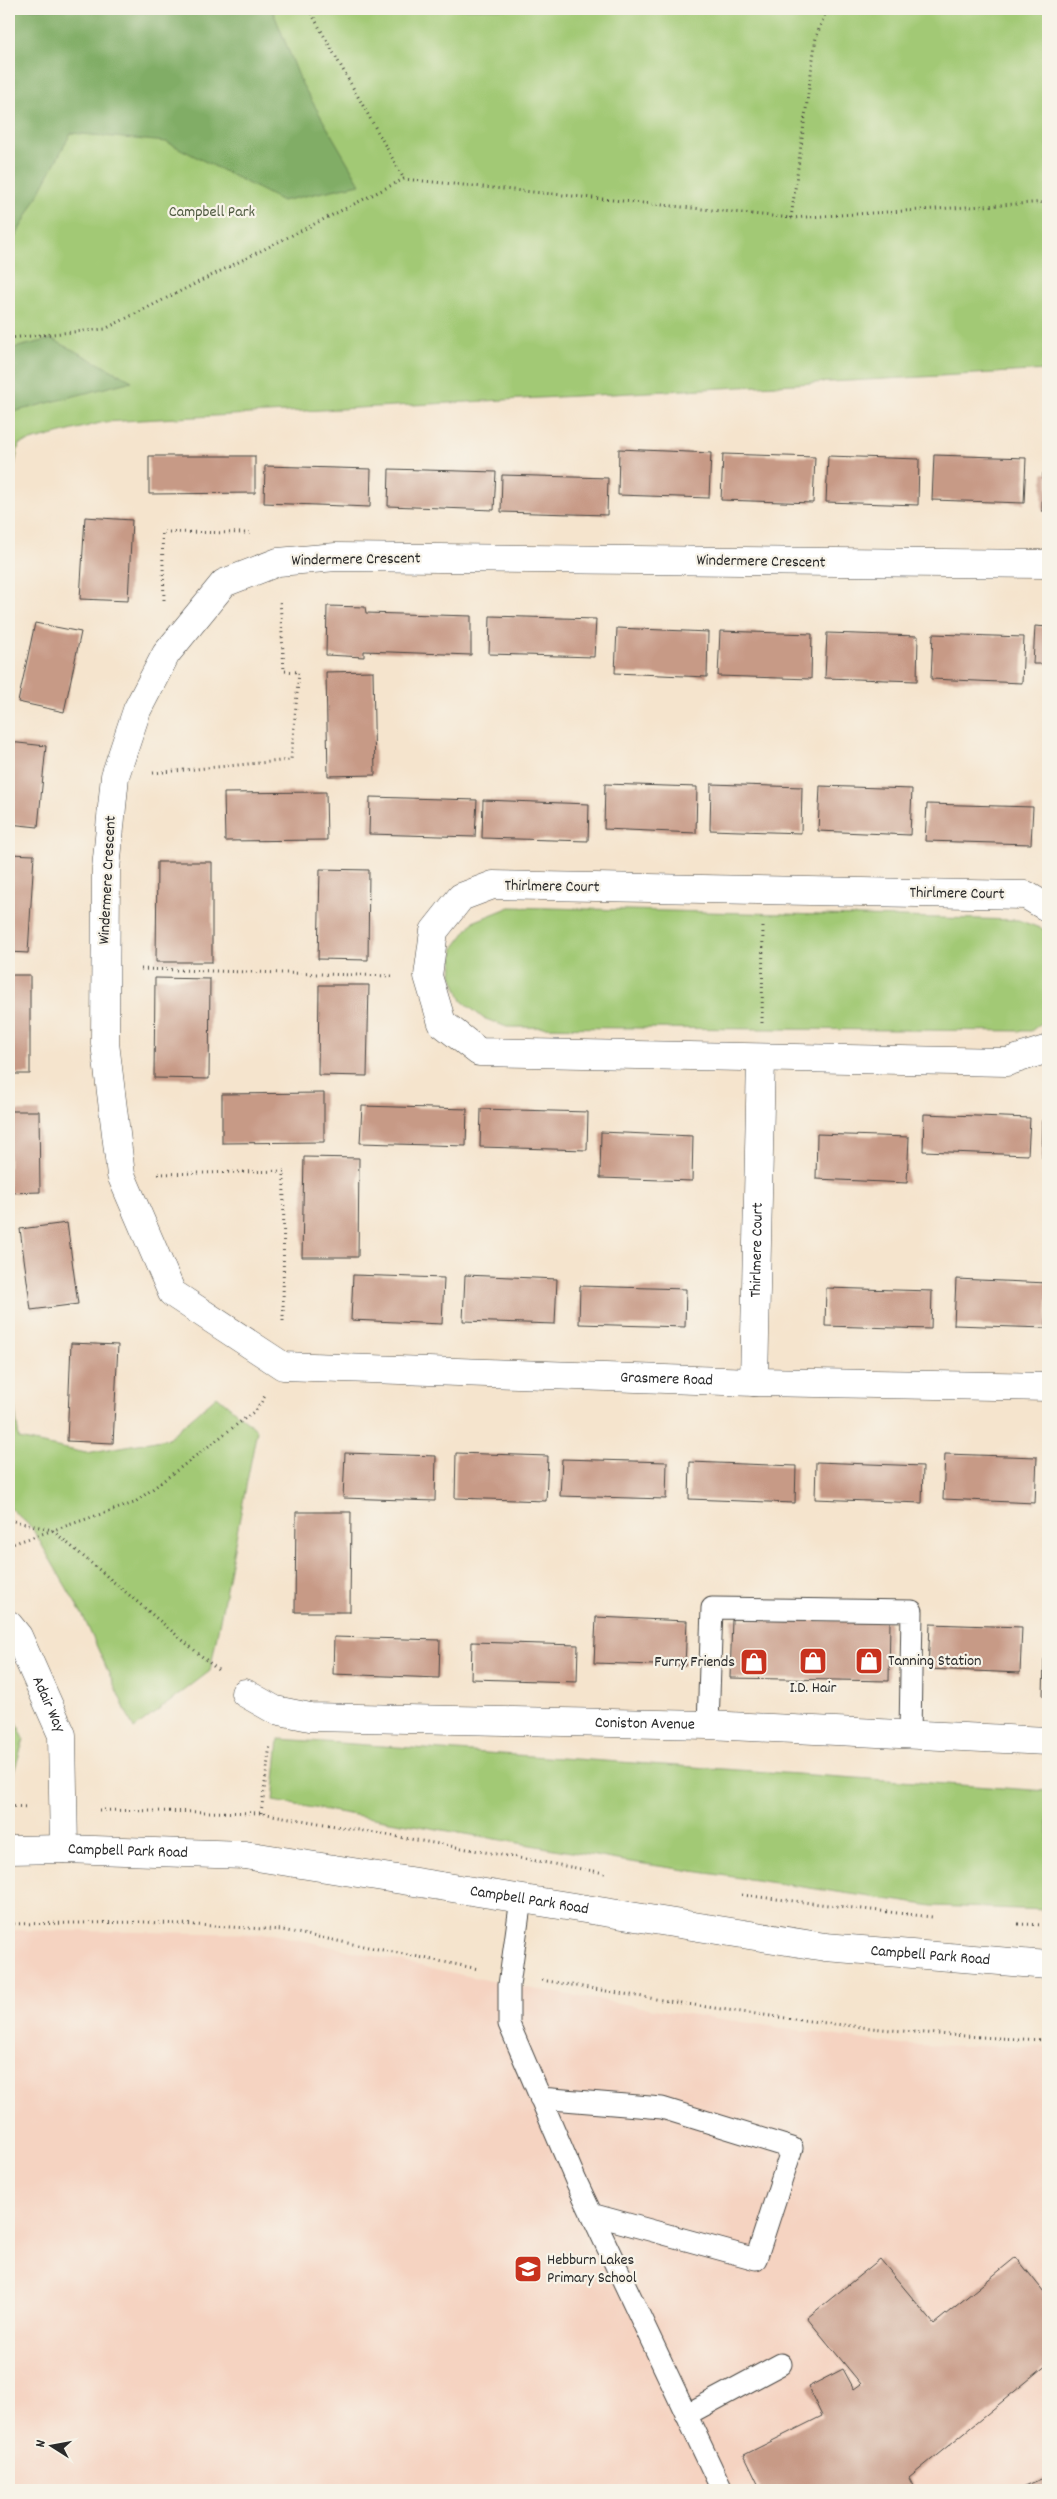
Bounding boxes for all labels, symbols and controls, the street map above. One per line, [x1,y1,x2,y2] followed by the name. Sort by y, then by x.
[169,201,255,224] park label: Campbell Park
[291,547,421,573] street label: Windermere Crescent
[696,549,826,575] street label: Windermere Crescent
[93,815,123,945] street label: Windermere Crescent
[504,875,600,899] street label: Thirlmere Court
[909,882,1005,906] street label: Thirlmere Court
[744,1202,769,1298] street label: Thirlmere Court
[620,1366,713,1392] street label: Grasmere Road
[798,1646,828,1676] shop icon: I.D. Hair
[854,1646,884,1676] shop icon: Tanning Station
[739,1647,769,1677] shop icon: Furry Friends
[888,1650,982,1673] place label: Tanning Station
[654,1651,735,1674] place label: Furry Friends
[26,1672,71,1737] street label: Adair Way
[790,1677,836,1700] place label: I.D. Hair
[594,1711,695,1736] street label: Coniston Avenue
[68,1838,188,1865] street label: Campbell Park Road
[468,1879,590,1921] street label: Campbell Park Road
[870,1939,991,1972] street label: Campbell Park Road
[547,2249,637,2290] place label: Hebburn Lakes Primary School
[513,2254,543,2284] school or university icon: Hebburn Lakes Primary School
[28,2422,78,2472] north arrow
[31,2439,52,2449] text: N

